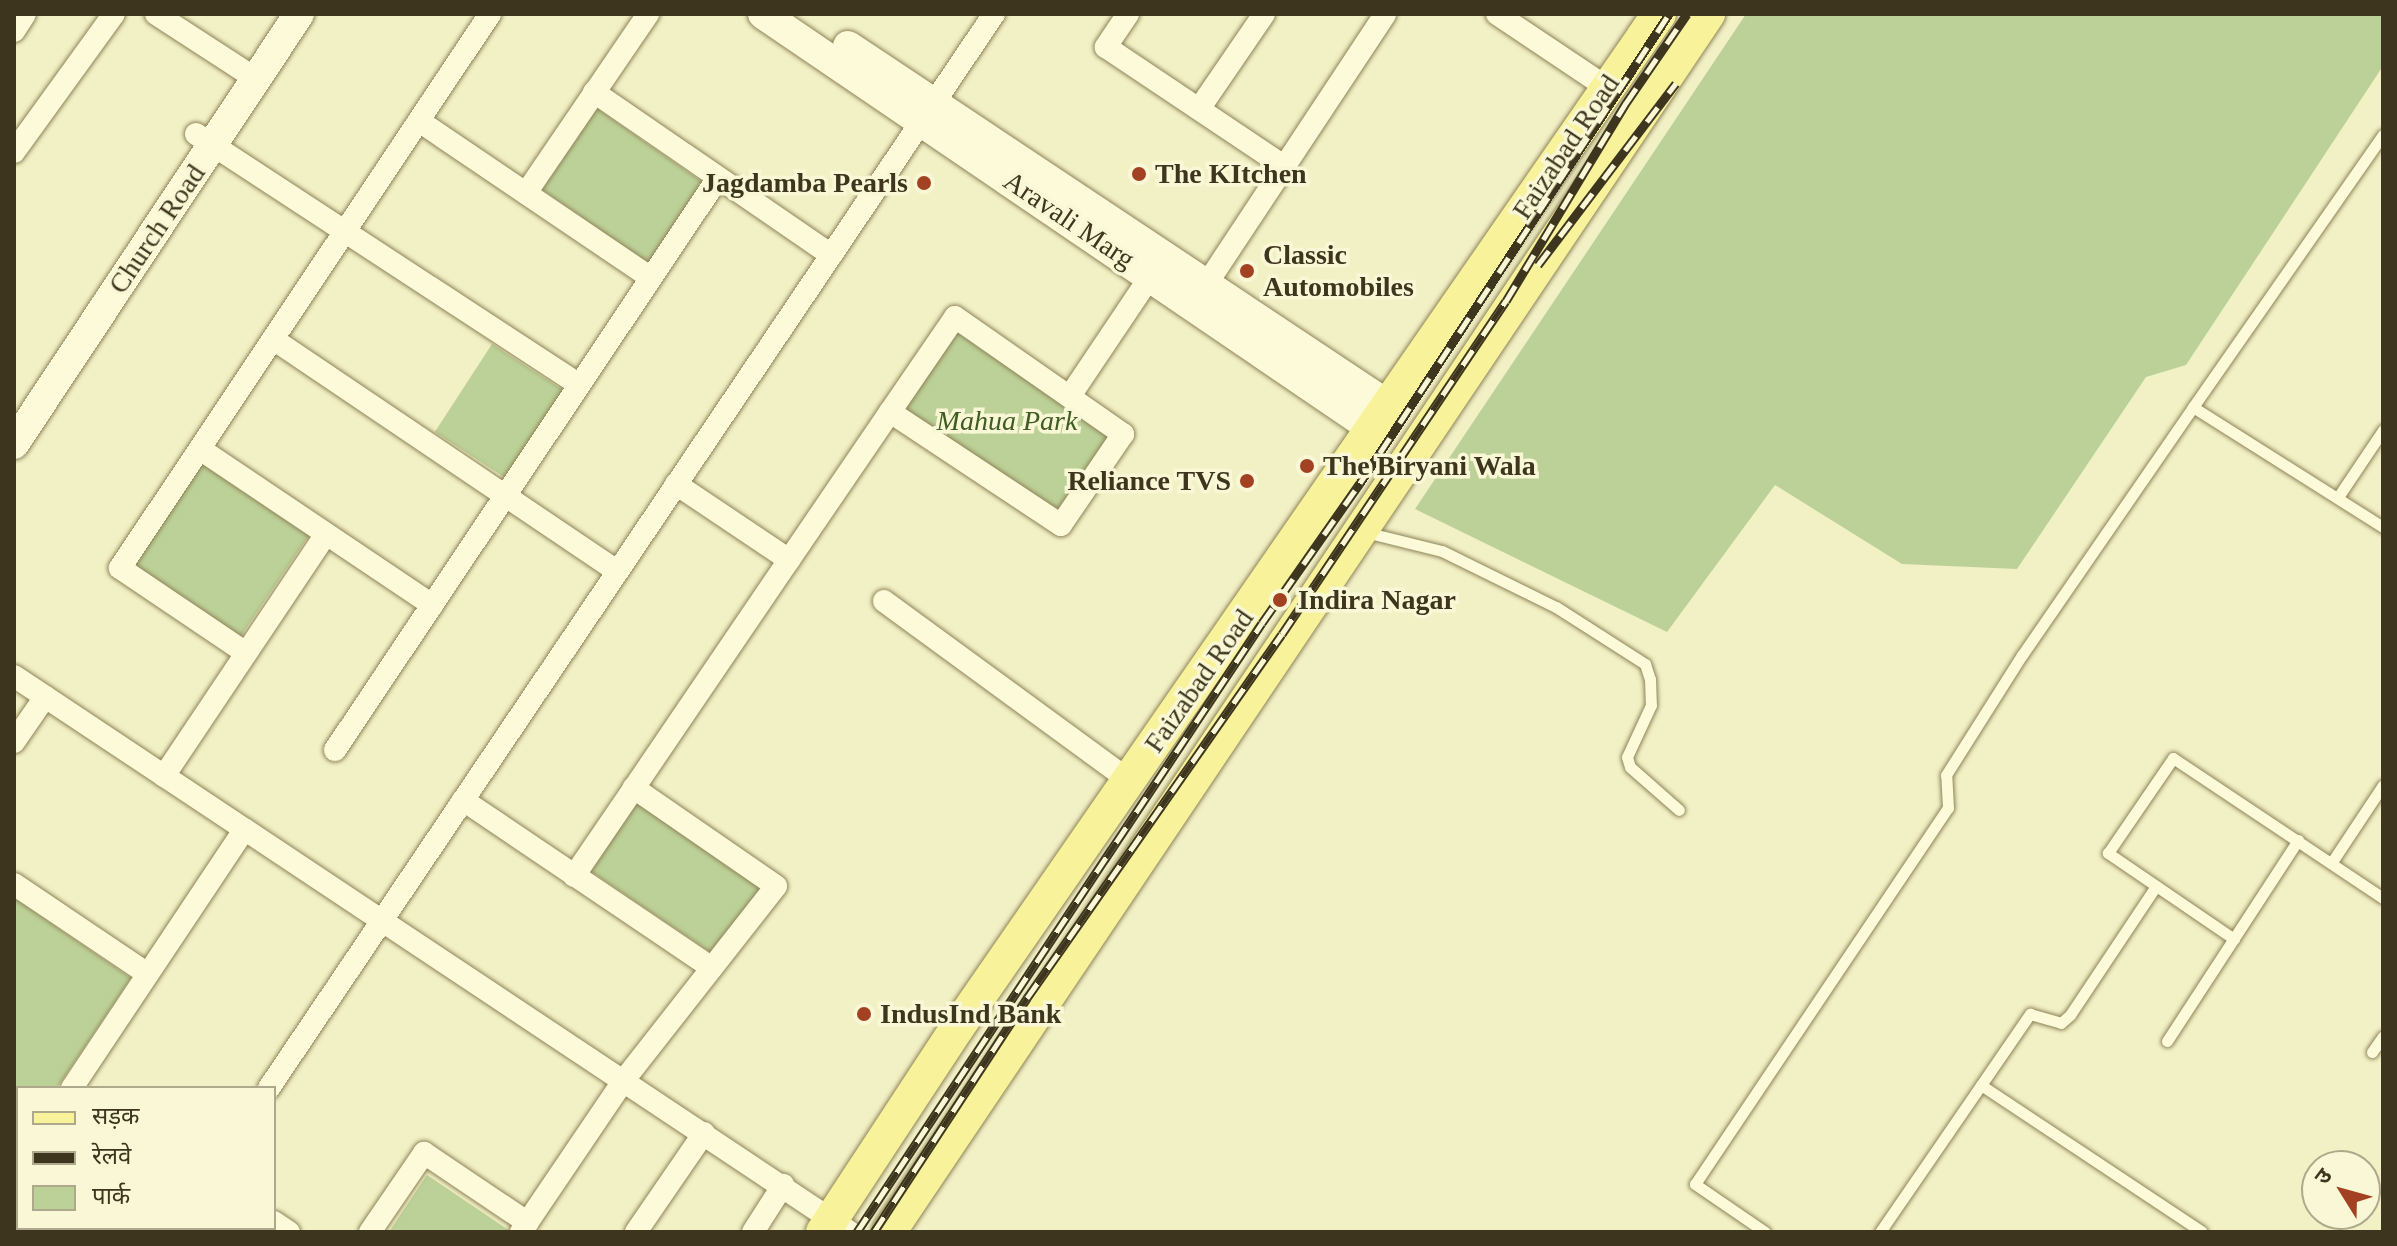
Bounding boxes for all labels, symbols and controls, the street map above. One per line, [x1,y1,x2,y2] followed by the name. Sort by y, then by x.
[1505,68,1627,226] street label: Faizabad Road
[1155,157,1307,191] place label: The KItchen
[102,158,212,300] street label: Church Road
[997,164,1141,276] street label: Aravali Marg
[1130,165,1148,183] marker: The KItchen
[702,166,908,200] place label: Jagdamba Pearls
[915,174,933,192] marker: Jagdamba Pearls
[1263,238,1414,304] place label: Classic Automobiles
[1238,262,1256,280] marker: Classic Automobiles
[937,404,1077,438] park label: Mahua Park
[1323,449,1536,483] place label: The Biryani Wala
[1298,457,1316,475] marker: The Biryani Wala
[1067,464,1231,498] place label: Reliance TVS
[1238,472,1256,490] marker: Reliance TVS
[1298,583,1456,617] place label: Indira Nagar
[1269,589,1291,611] marker: Indira Nagar
[1137,603,1261,759] street label: Faizabad Road
[880,997,1061,1031] place label: IndusInd Bank
[855,1005,873,1023] marker: IndusInd Bank
[16,1086,276,1230] legend
[92,1103,140,1129] text: सड़क
[92,1143,131,1169] text: रेलवे
[2301,1150,2381,1230] north arrow
[2309,1164,2337,1189] text: उ
[92,1183,130,1209] text: पार्क

